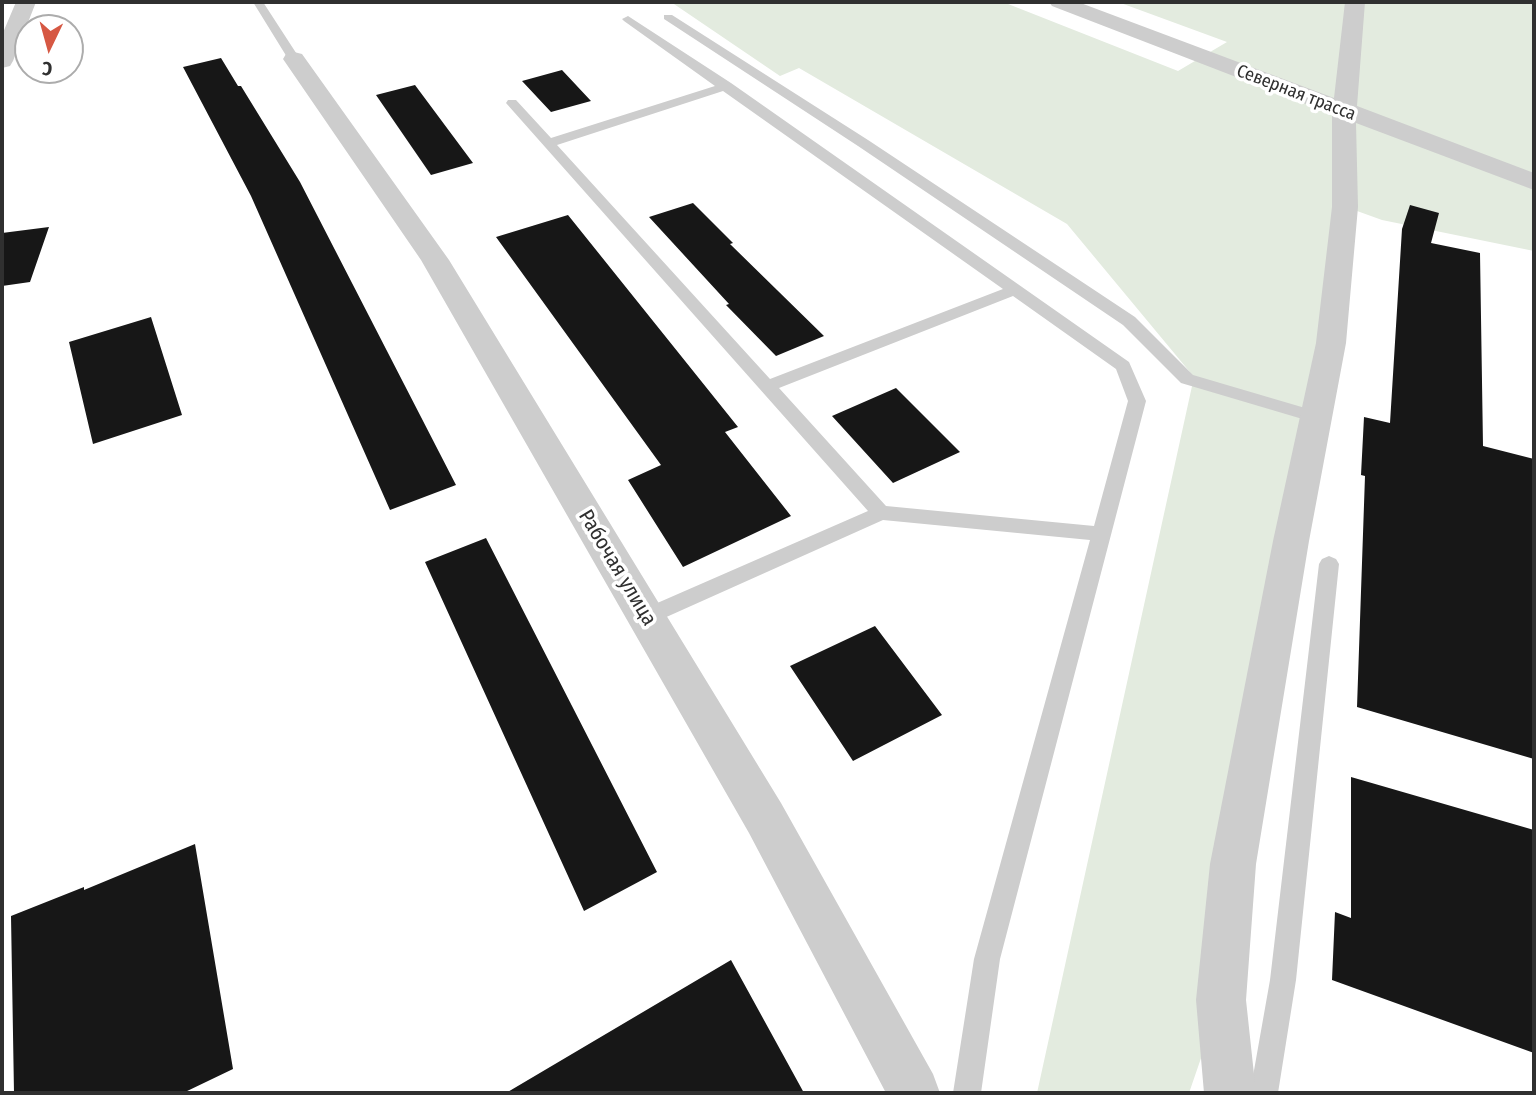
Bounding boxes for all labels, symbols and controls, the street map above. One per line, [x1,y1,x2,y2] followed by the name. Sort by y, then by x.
[14,14,84,84] north arrow
[41,57,53,80] text: С
[1233,60,1359,126] street label: Северная трасса
[573,505,661,631] street label: Рабочая улица

